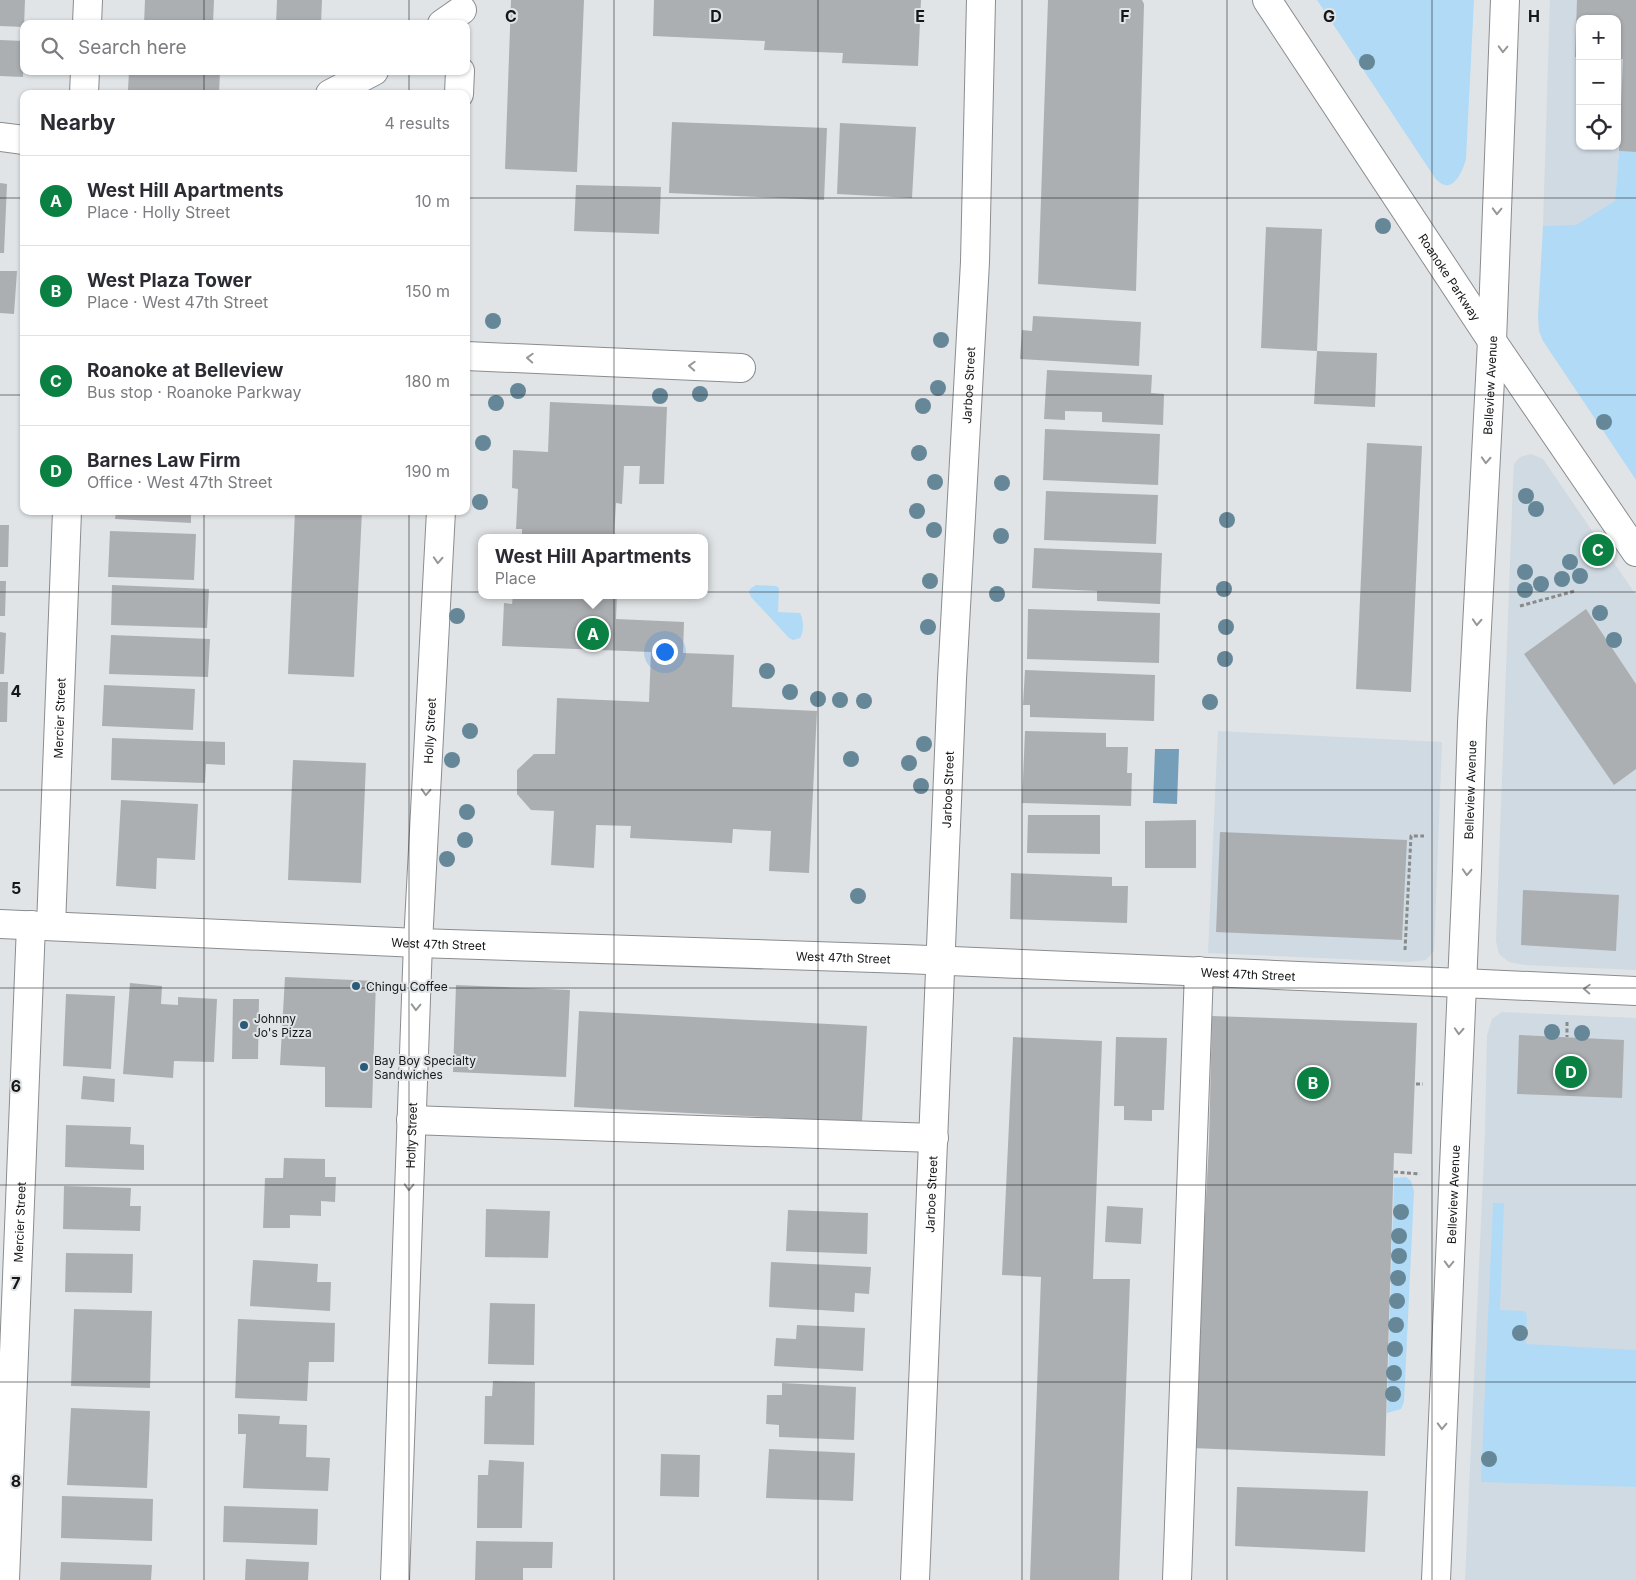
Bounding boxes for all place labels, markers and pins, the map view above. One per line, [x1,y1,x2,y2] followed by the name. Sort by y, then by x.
[1582,531,1614,569] pin: C
[577,615,609,653] pin: A
[366,979,448,994] place label: Chingu Coffee
[350,980,362,992] marker: Chingu Coffee
[254,1011,312,1040] place label: Johnny Jo's Pizza
[238,1019,250,1031] marker: Johnny Jo's Pizza
[374,1053,476,1082] place label: Bay Boy Specialty Sandwiches
[1555,1053,1587,1091] pin: D
[358,1061,370,1073] marker: Bay Boy Specialty Sandwiches
[1297,1064,1329,1102] pin: B

